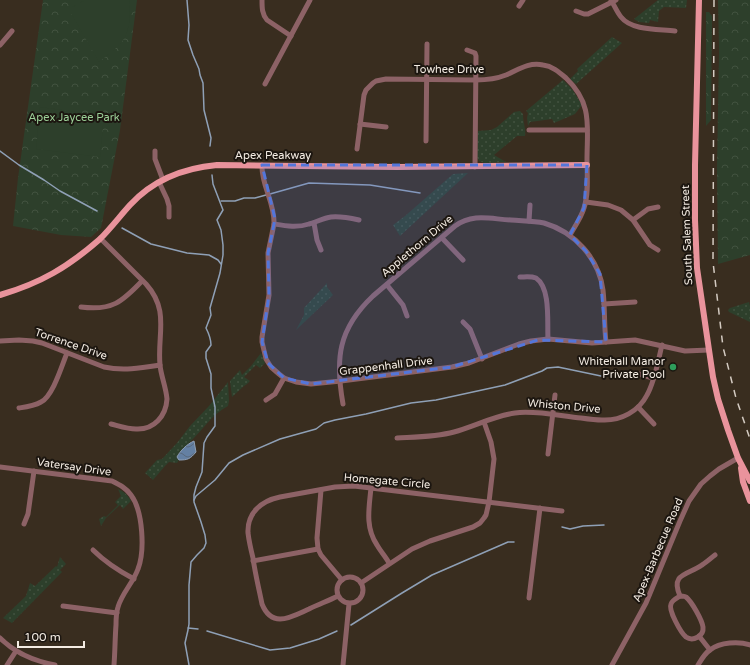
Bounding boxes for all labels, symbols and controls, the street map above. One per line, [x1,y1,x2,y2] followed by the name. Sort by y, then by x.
[414,63,484,76] street label: Towhee Drive
[28,111,120,124] park label: Apex Jaycee Park
[235,149,311,162] street label: Apex Peakway
[679,185,695,285] street label: South Salem Street
[379,212,455,280] street label: Applethorn Drive
[33,326,109,362] street label: Torrence Drive
[339,354,433,378] street label: Grappenhall Drive
[578,355,666,381] place label: Whitehall Manor Private Pool
[668,362,678,372] marker: Whitehall Manor Private Pool
[527,396,601,416] street label: Whiston Drive
[36,455,112,479] street label: Vatersay Drive
[343,471,431,491] street label: Homegate Circle
[630,496,686,604] street label: Apex-Barbecue Road
[18,623,84,649] scale bar
[24,630,61,644] text: 100 m

